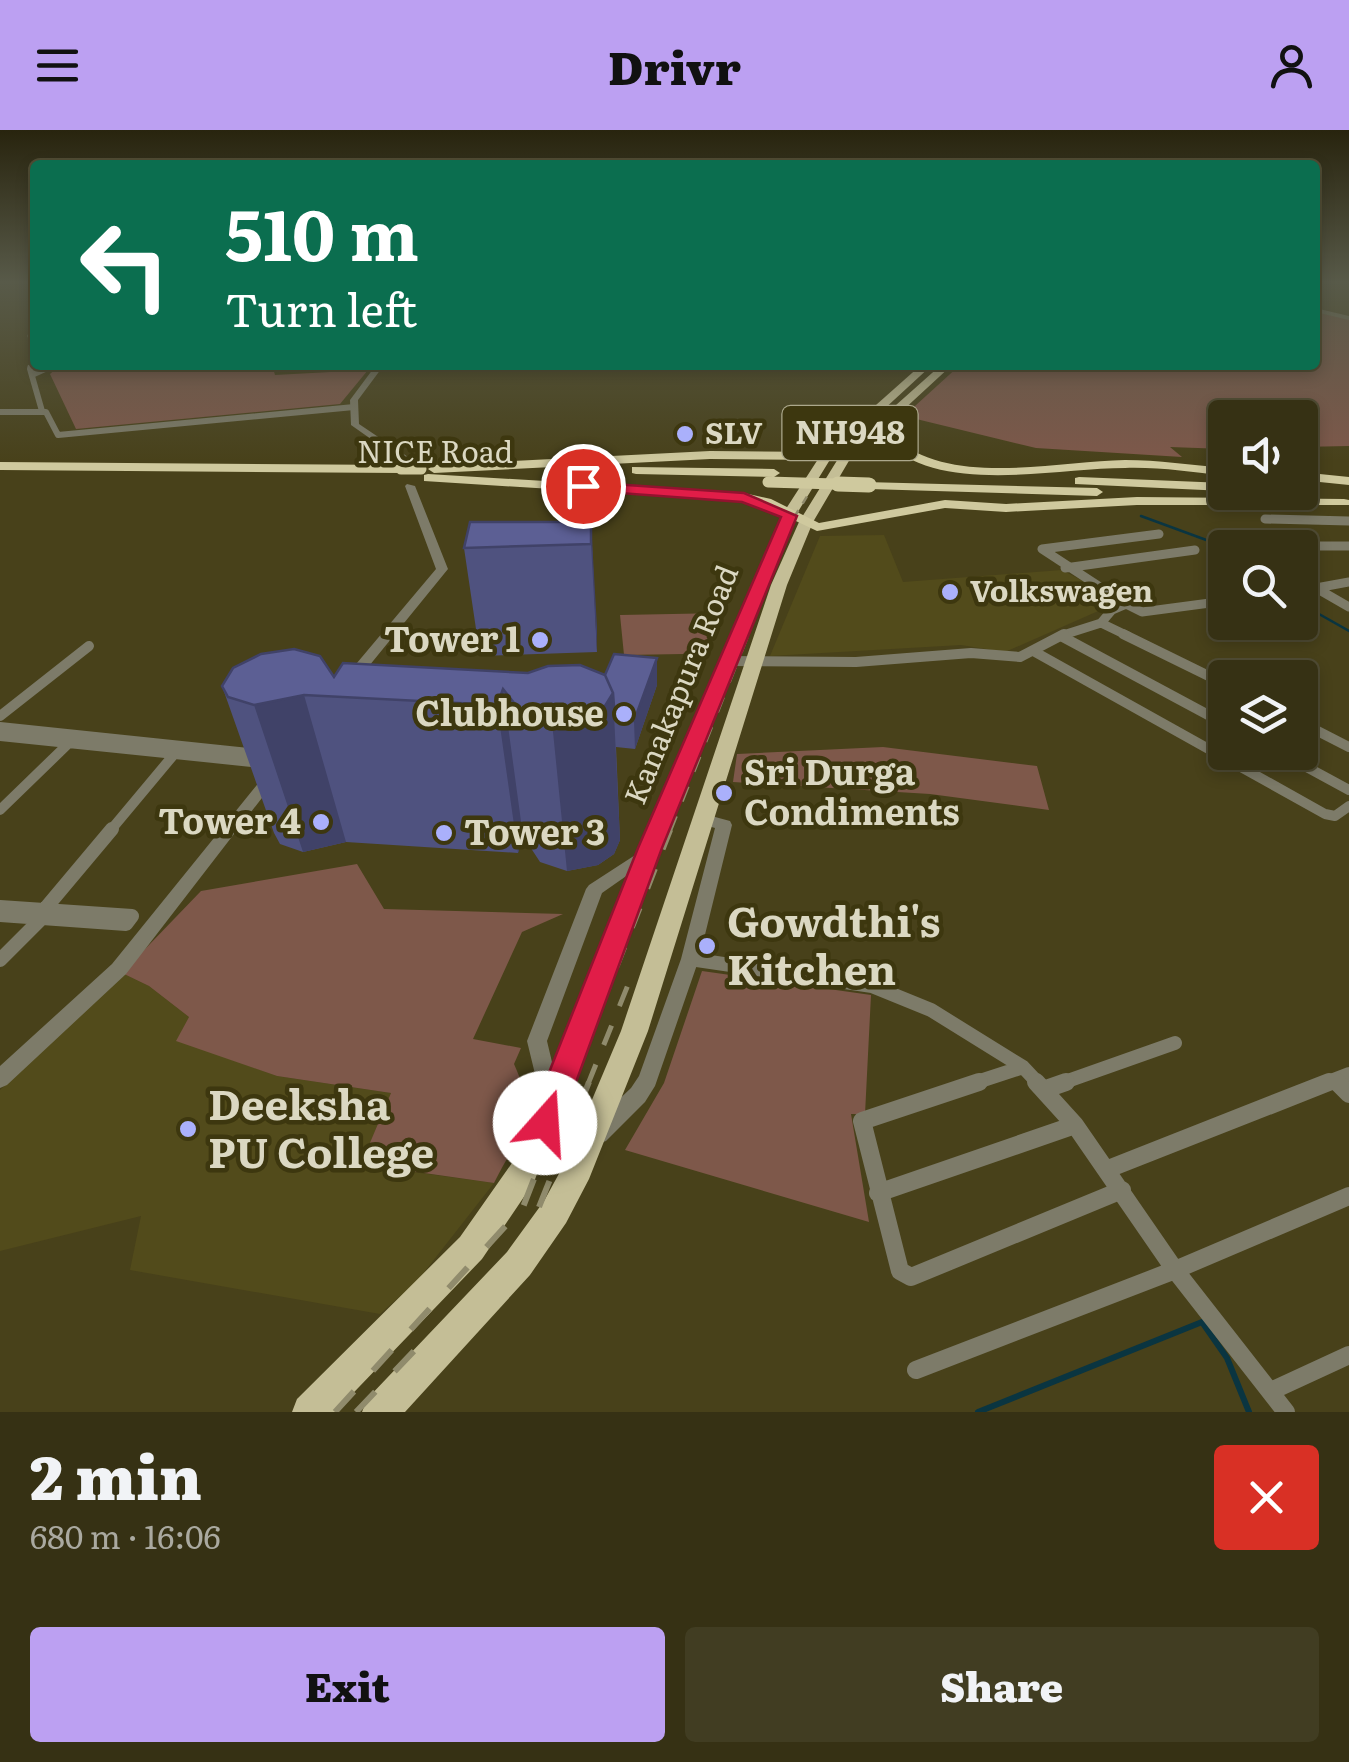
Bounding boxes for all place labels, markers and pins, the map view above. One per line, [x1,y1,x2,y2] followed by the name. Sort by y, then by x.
[705,409,763,453] place label: SLV
[674,423,696,445] marker: SLV
[541,444,626,529] pin
[970,567,1153,611] place label: Volkswagen
[939,581,961,603] marker: Volkswagen
[384,611,520,663] place label: Tower 1
[529,629,551,651] marker: Tower 1
[415,685,604,737] place label: Clubhouse
[613,703,635,725] marker: Clubhouse
[744,744,960,836] place label: Sri Durga Condiments
[713,782,735,804] marker: Sri Durga Condiments
[158,793,301,845] place label: Tower 4
[464,804,605,856] place label: Tower 3
[310,811,332,833] marker: Tower 4
[433,822,455,844] marker: Tower 3
[727,888,940,998] place label: Gowdthi's Kitchen
[696,935,718,957] marker: Gowdthi's Kitchen
[208,1071,434,1181] place label: Deeksha PU College
[177,1118,199,1140] marker: Deeksha PU College

